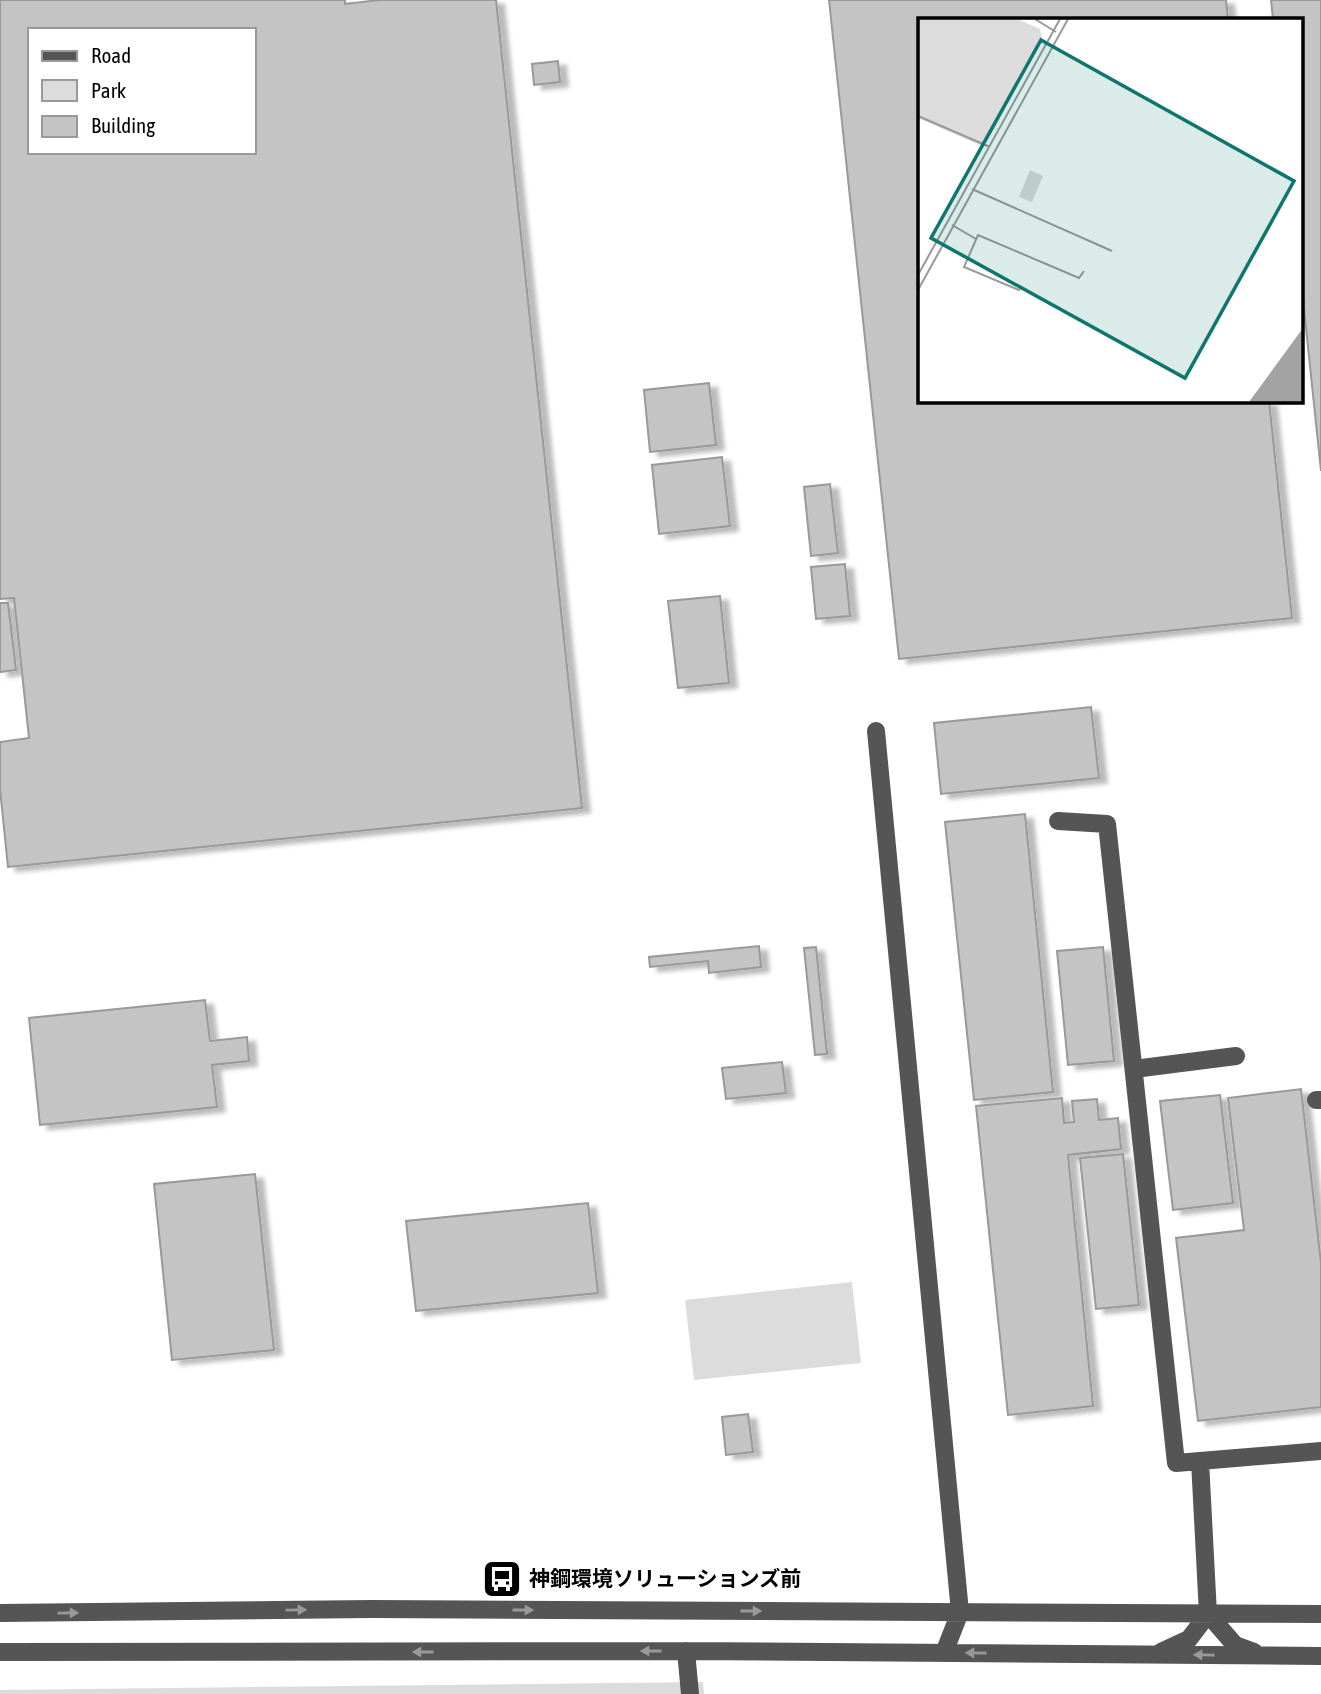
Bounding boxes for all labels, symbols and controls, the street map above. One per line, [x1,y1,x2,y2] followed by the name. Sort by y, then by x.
[918,18,1304,402] inset map
[28,28,256,154] legend
[91,43,131,67] text: Road
[91,78,126,102] text: Park
[91,113,155,137] text: Building
[481,1558,523,1600] bus stop icon: 神鋼環境ソリューションズ前
[529,1566,801,1590] place label: 神鋼環境ソリューションズ前
[285,1604,307,1616] one-way arrow
[512,1604,534,1616] one-way arrow
[740,1605,762,1617] one-way arrow
[57,1607,79,1618] one-way arrow
[640,1645,662,1657] one-way arrow
[412,1646,434,1658] one-way arrow
[965,1647,987,1659] one-way arrow
[1193,1649,1215,1661] one-way arrow

